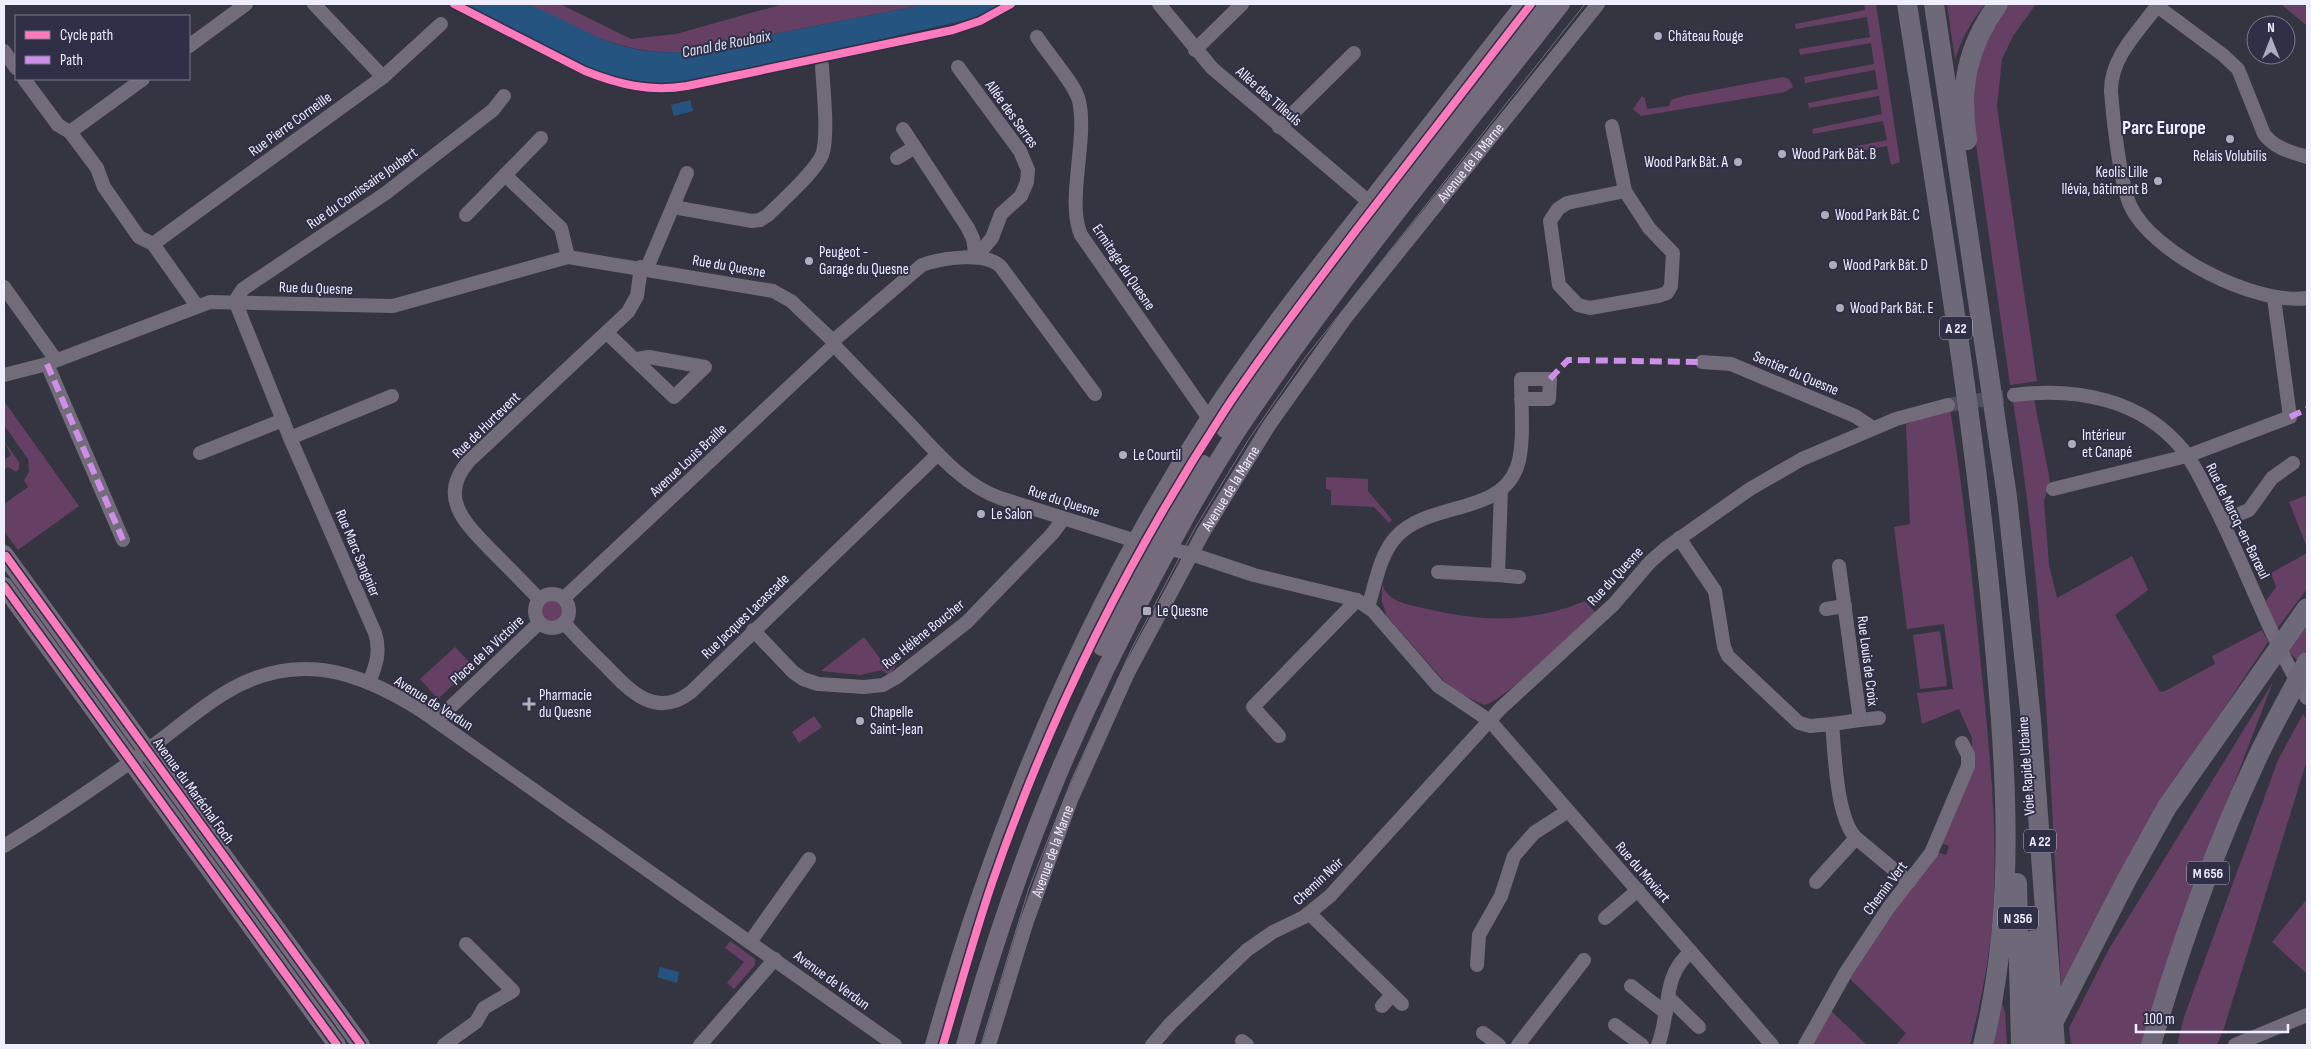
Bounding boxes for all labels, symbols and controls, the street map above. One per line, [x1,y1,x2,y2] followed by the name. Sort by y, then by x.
[15,15,190,80] legend
[2246,15,2296,65] north arrow
[2267,19,2275,36] text: N
[60,26,113,45] text: Cycle path
[680,26,773,62] water label: Canal de Roubaix
[1668,27,1744,46] place label: Château Rouge
[1652,30,1664,42] marker: Château Rouge
[60,51,83,70] text: Path
[1231,62,1306,130] street label: Allée des Tilleuls
[980,76,1042,152] street label: Allée des Serres
[245,88,336,161] street label: Rue Pierre Corneille
[2122,116,2206,140] district label: Parc Europe
[1433,119,1508,207] street label: Avenue de la Marne
[2224,133,2236,145] marker: Relais Volubilis
[303,143,422,234] street label: Rue du Comissaire Joubert
[1792,145,1876,164] place label: Wood Park Bât. B
[2193,147,2267,166] place label: Relais Volubilis
[1776,148,1788,160] marker: Wood Park Bât. B
[1644,153,1729,172] place label: Wood Park Bât. A
[1732,156,1744,168] marker: Wood Park Bât. A
[2061,163,2148,199] place label: Keolis Lille Ilévia, bâtiment B
[2152,175,2164,187] marker: Keolis Lille Ilévia, bâtiment B
[1835,206,1920,225] place label: Wood Park Bât. C
[1819,209,1831,221] marker: Wood Park Bât. C
[1088,221,1159,314] street label: Ermitage du Quesne
[819,243,909,279] place label: Peugeot - Garage du Quesne
[691,251,767,282] street label: Rue du Quesne
[803,255,815,267] marker: Peugeot - Garage du Quesne
[1843,256,1928,275] place label: Wood Park Bât. D
[1827,259,1839,271] marker: Wood Park Bât. D
[279,278,353,299] street label: Rue du Quesne
[1850,299,1934,318] place label: Wood Park Bât. E
[1834,302,1846,314] marker: Wood Park Bât. E
[1940,316,1972,339] road number: A 22
[1750,347,1842,400] street label: Sentier du Quesne
[448,388,525,463] street label: Rue de Hurtevent
[645,420,731,502] street label: Avenue Louis Braille
[2082,426,2132,462] place label: Intérieur et Canapé
[2066,438,2078,450] marker: Intérieur et Canapé
[1197,443,1264,535] street label: Avenue de la Marne
[1133,446,1181,465] place label: Le Courtil
[1117,449,1129,461] marker: Le Courtil
[2201,460,2274,582] street label: Rue de Marcq-en-Barœul
[1026,481,1102,522] street label: Rue du Quesne
[991,505,1032,524] place label: Le Salon
[331,507,385,600] street label: Rue Marc Sangnier
[975,508,987,520] marker: Le Salon
[1583,543,1648,610] street label: Rue du Quesne
[697,570,793,663] street label: Rue Jacques Lacascade
[878,595,969,674] street label: Rue Hélène Boucher
[1157,602,1208,621] place label: Le Quesne
[1141,605,1153,617] marker: Le Quesne
[447,611,528,689] street label: Place de la Victoire
[1853,615,1883,708] street label: Rue Louis de Croix
[390,671,477,735] street label: Avenue de Verdun
[539,686,592,722] place label: Pharmacie du Quesne
[523,698,535,710] marker: Pharmacie du Quesne
[870,703,923,739] place label: Chapelle Saint-Jean
[854,715,866,727] marker: Chapelle Saint-Jean
[2014,716,2039,816] street label: Voie Rapide Urbaine
[148,734,238,848] street label: Avenue du Maréchal Foch
[1027,803,1078,901] street label: Avenue de la Marne
[2024,829,2056,852] road number: A 22
[1611,838,1675,907] street label: Rue du Moviart
[1289,853,1348,909] street label: Chemin Noir
[1859,857,1912,919] street label: Chemin Vert
[2187,861,2229,884] road number: M 656
[1998,906,2038,930] road number: N 356
[789,946,873,1014] street label: Avenue de Verdun
[2136,1002,2288,1034] scale bar
[2144,1010,2175,1029] text: 100 m

